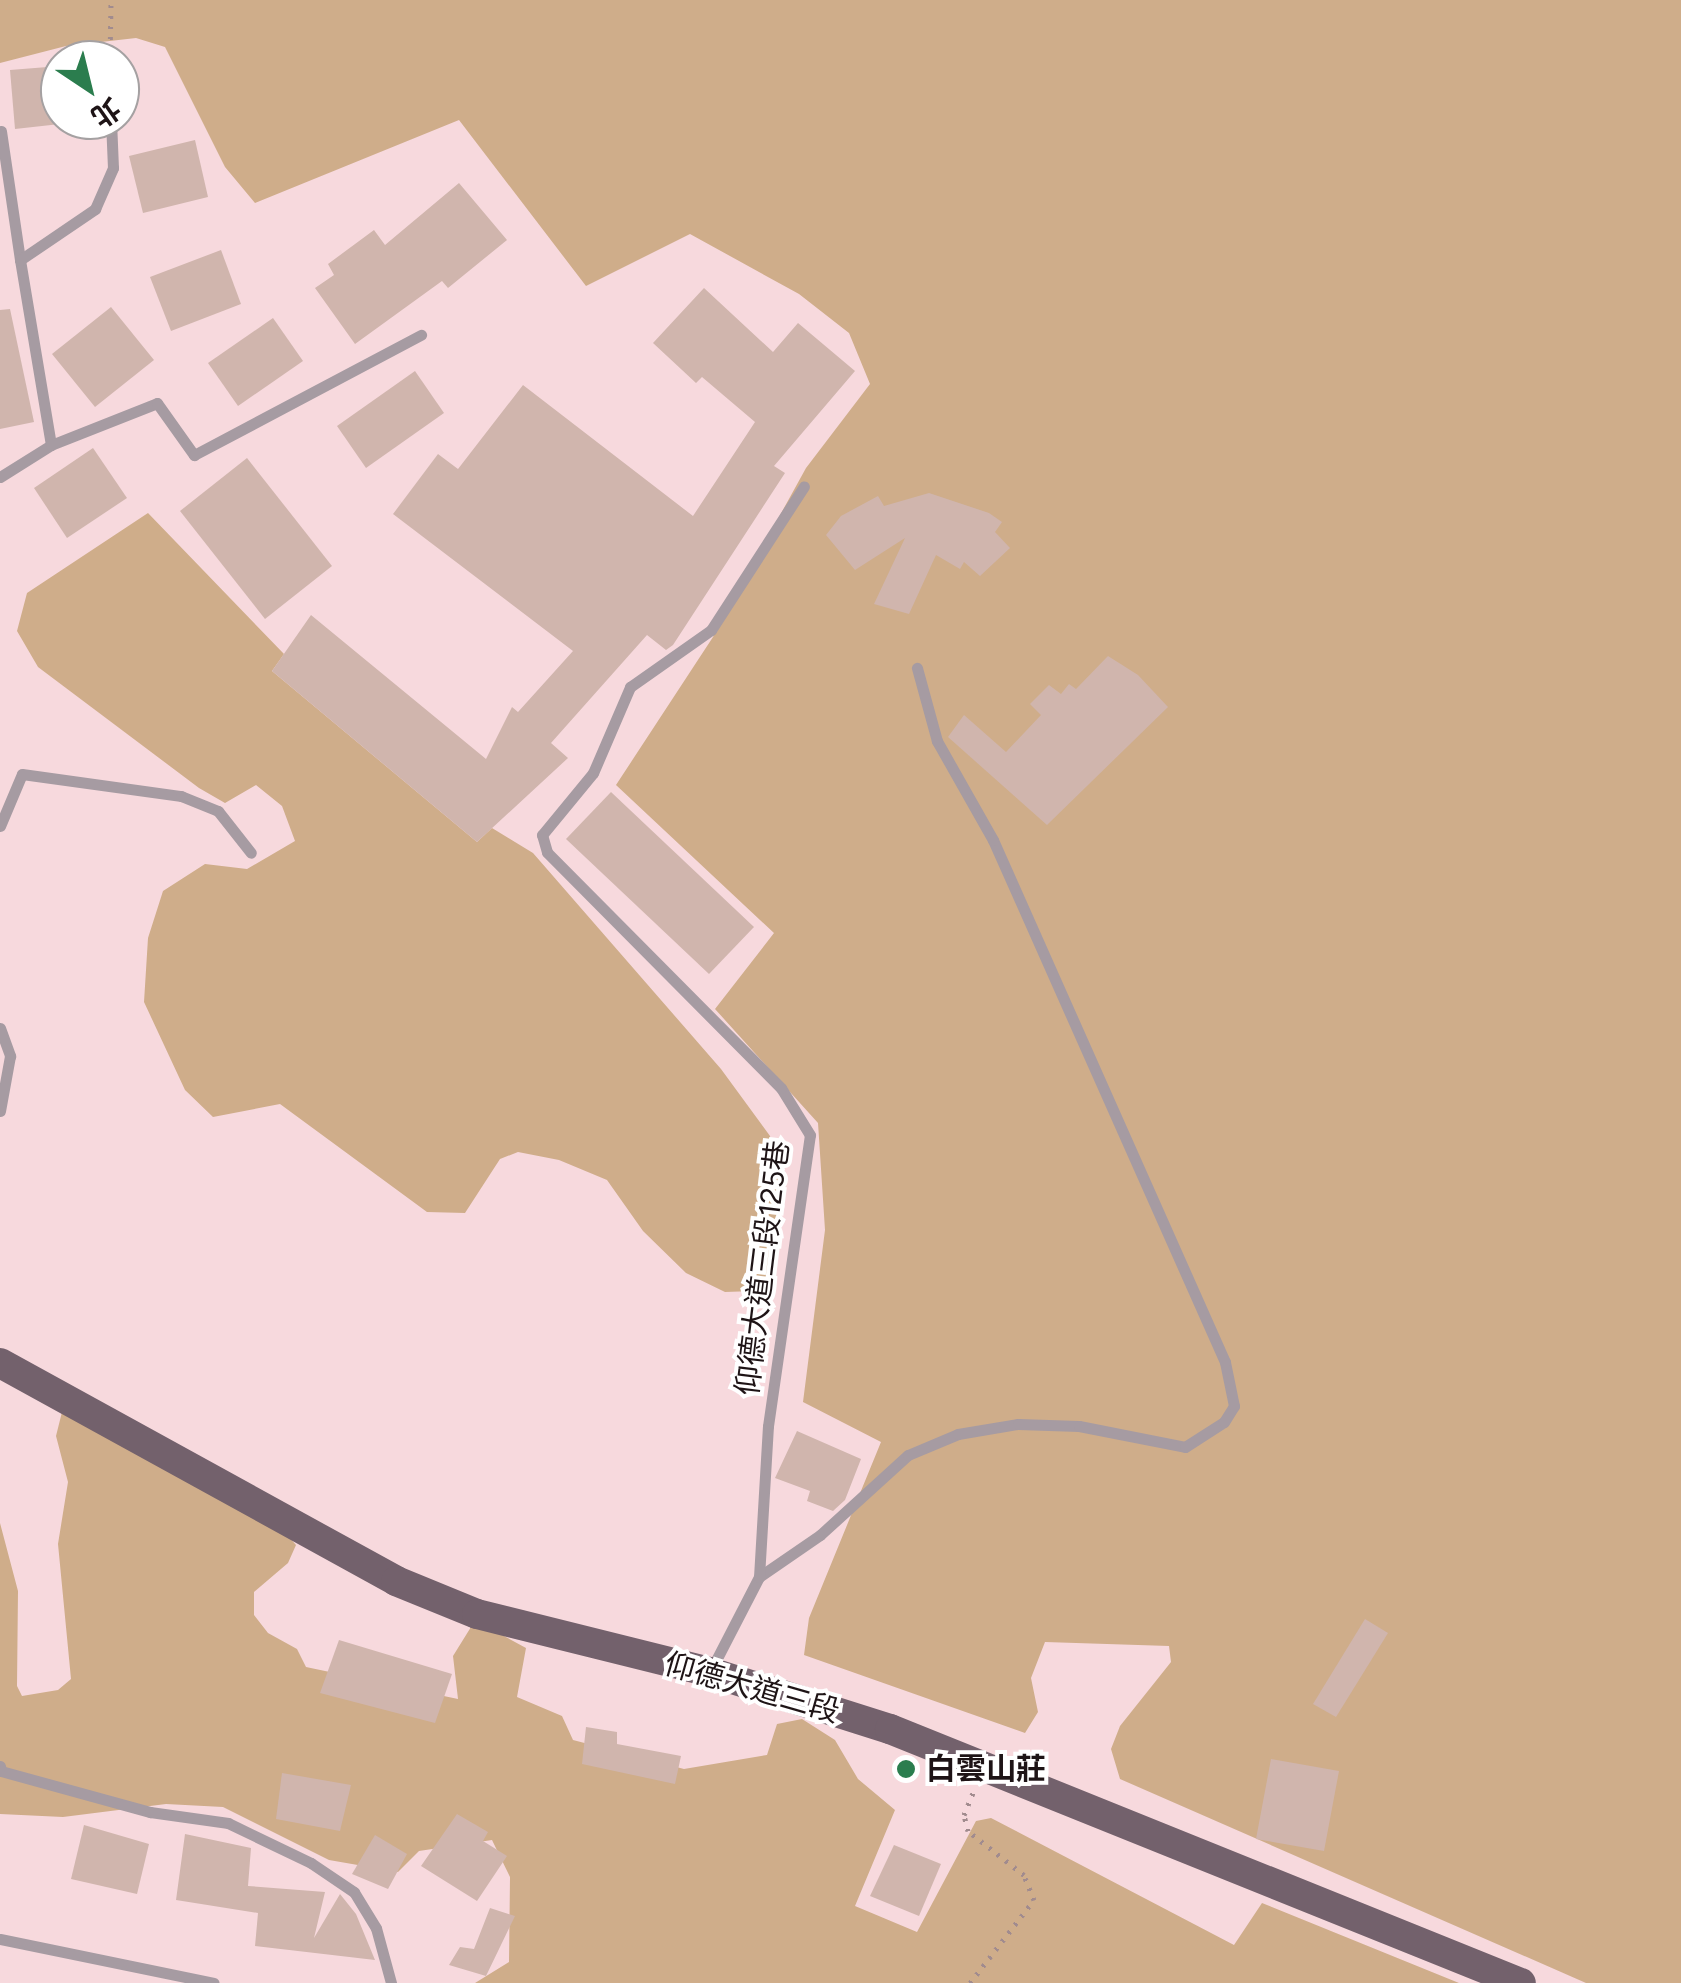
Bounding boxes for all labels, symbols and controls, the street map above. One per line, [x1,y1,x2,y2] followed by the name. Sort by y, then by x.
[40,40,140,140] north arrow
[85,91,127,135] text: 北
[730,1139,796,1397] street label: 仰德大道三段125巷
[661,1646,843,1730] street label: 仰德大道三段
[926,1751,1046,1787] place label: 白雲山莊
[895,1758,917,1780] marker: 白雲山莊

